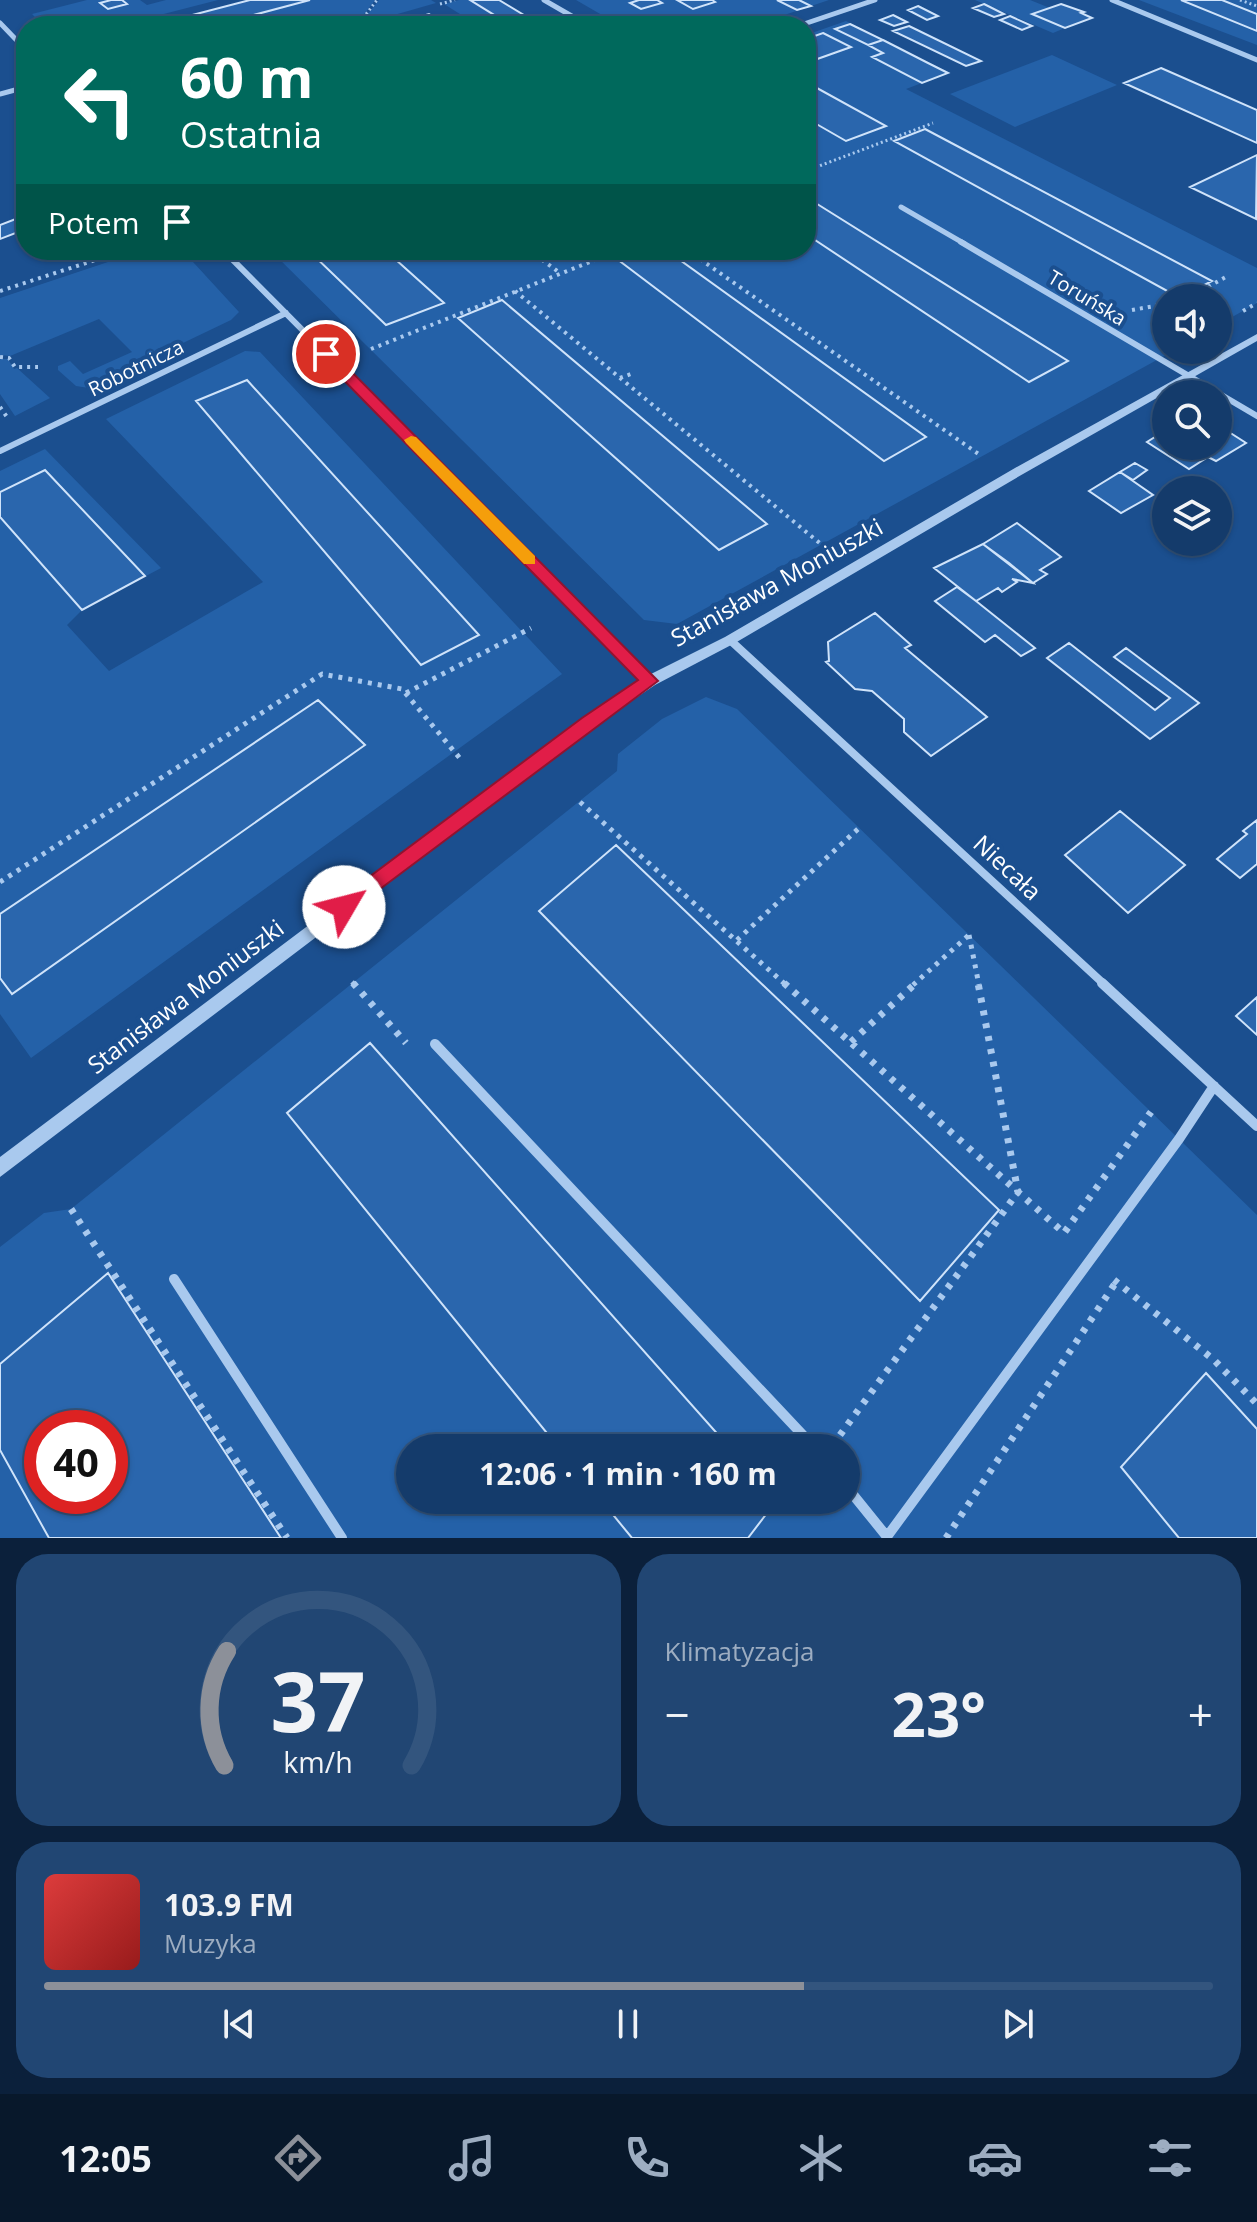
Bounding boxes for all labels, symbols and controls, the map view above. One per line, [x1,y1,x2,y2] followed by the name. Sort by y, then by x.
[180,38,314,114] text: 60 m
[48,48,152,152] icon: left
[180,110,322,159] text: Ostatnia
[155,200,199,244] icon: arrive
[48,202,139,243] text: Potem
[1043,264,1131,332] street label: Toruńska
[1152,284,1232,556] map controls
[1152,284,1232,364] button: sound
[292,320,360,388] pin
[304,332,348,376] icon: arrive
[84,333,188,402] street label: Robotnicza
[1152,380,1232,460] button: search
[1152,476,1232,556] button: layers
[664,510,888,654] street label: Stanisława Moniuszki
[967,827,1049,907] street label: Niecała
[302,865,386,949] position arrow
[80,911,290,1081] street label: Stanisława Moniuszki
[24,1410,128,1514] speed limit sign: 40
[479,1453,777,1494] text: 12:06 · 1 min · 160 m
[665,1633,814,1669] text: Klimatyzacja
[271,1643,366,1756] text: 37
[892,1673,986,1755] text: 23°
[665,1684,690,1744] text: −
[1188,1684,1213,1744] text: +
[284,1742,353,1781] text: km/h
[164,1884,294,1925] text: 103.9 FM
[164,1925,257,1961] text: Muzyka
[217,2002,261,2046] icon: previous
[606,2002,650,2046] icon: pause
[996,2002,1040,2046] icon: next
[270,2130,326,2186] icon: directions
[444,2130,500,2186] icon: music
[619,2130,675,2186] icon: phone
[793,2130,849,2186] icon: climate
[967,2130,1023,2186] icon: car
[1142,2130,1198,2186] icon: filters
[59,2134,152,2183] text: 12:05

